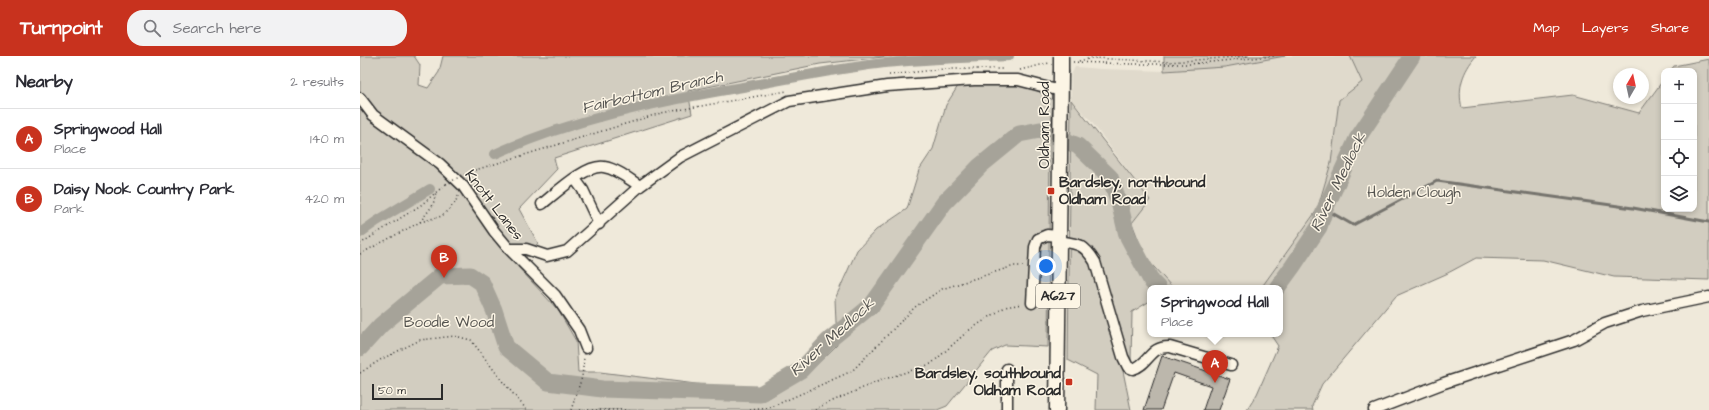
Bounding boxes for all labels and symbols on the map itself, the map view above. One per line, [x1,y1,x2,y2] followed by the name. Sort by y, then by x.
[580,65,726,119] water label: Fairbottom Branch
[1613,68,1649,104] north arrow
[1034,81,1055,169] street label: Oldham Road
[1305,128,1372,235] water label: River Medlock
[460,165,529,245] street label: Knott Lanes
[1059,172,1206,210] place label: Bardsley, northbound Oldham Road
[1367,182,1461,204] park label: Holden Clough
[1046,186,1056,196] marker: Bardsley, northbound Oldham Road
[431,245,457,278] pin: B
[1036,256,1056,276] your location
[1036,284,1080,308] road number: A627
[785,292,880,381] water label: River Medlock
[404,312,494,333] park label: Boodle Wood
[1202,350,1228,383] pin: A
[915,363,1061,401] place label: Bardsley, southbound Oldham Road
[1064,377,1074,387] marker: Bardsley, southbound Oldham Road
[372,382,443,401] scale bar

